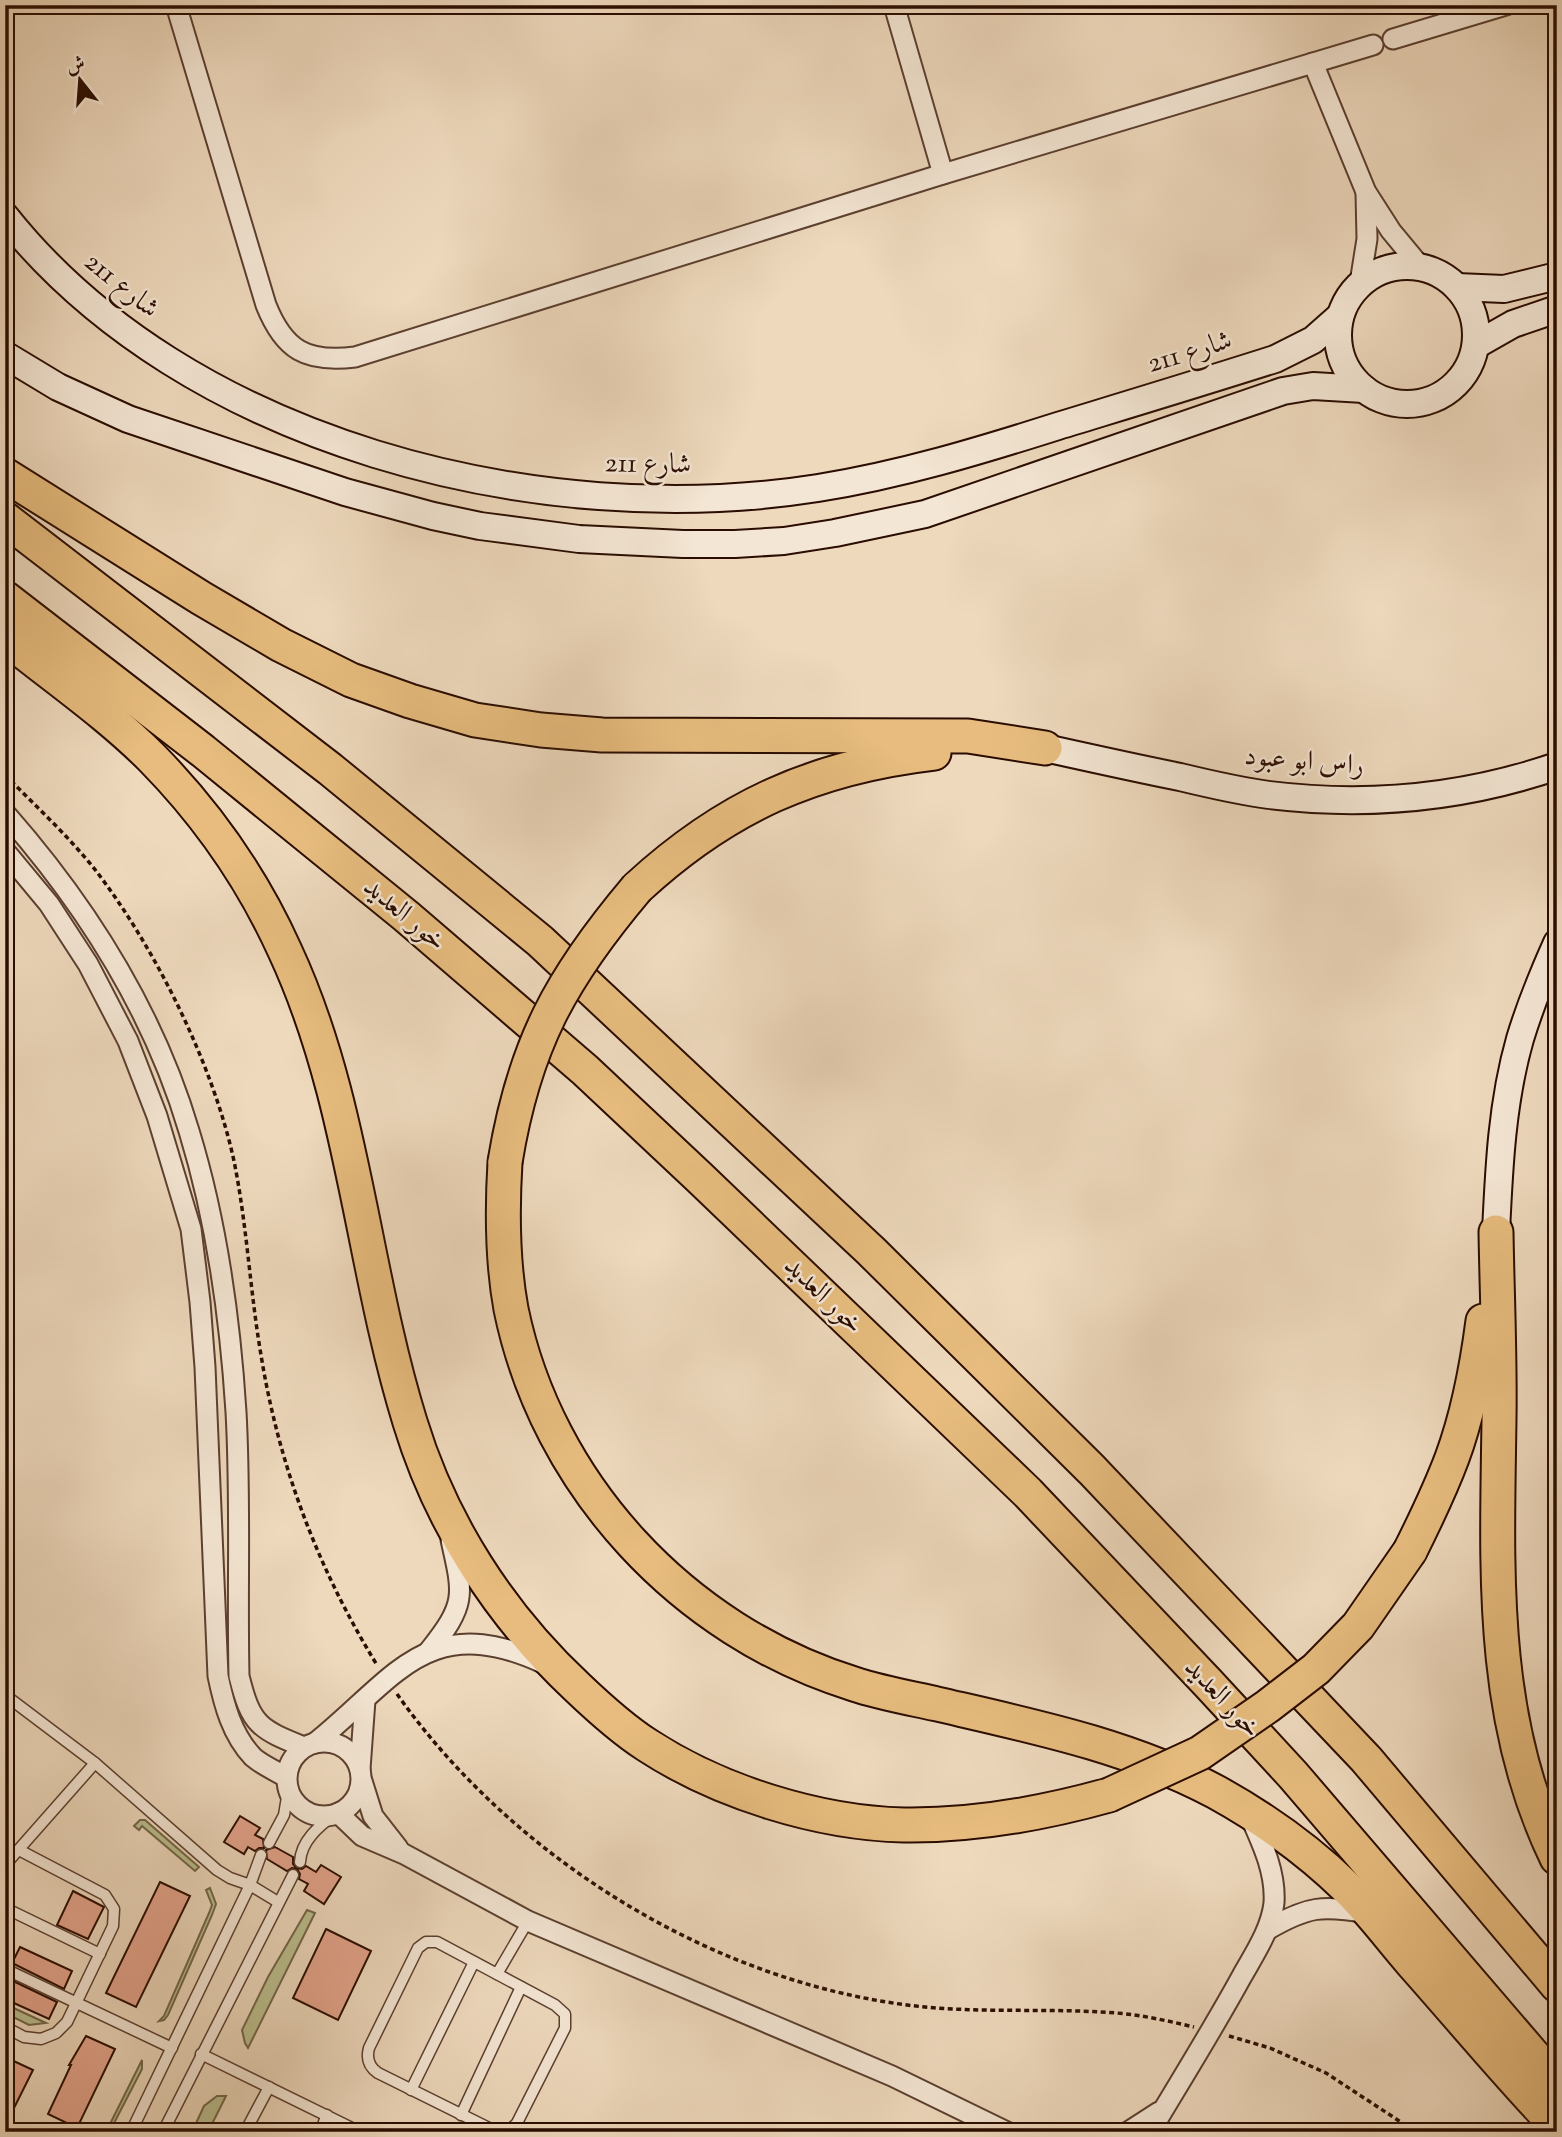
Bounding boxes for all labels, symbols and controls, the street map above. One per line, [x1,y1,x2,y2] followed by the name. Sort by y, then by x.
[46,46,116,116] north arrow
[63,50,89,82] text: ش
[74,243,167,330] street label: شارع 211
[1143,321,1238,386] street label: شارع 211
[604,444,692,487] street label: شارع 211
[1242,737,1366,787] street label: راس ابو عبود
[354,868,454,962] street label: خور العديد
[774,1248,872,1344] street label: خور العديد
[1174,1650,1270,1748] street label: خور العديد

